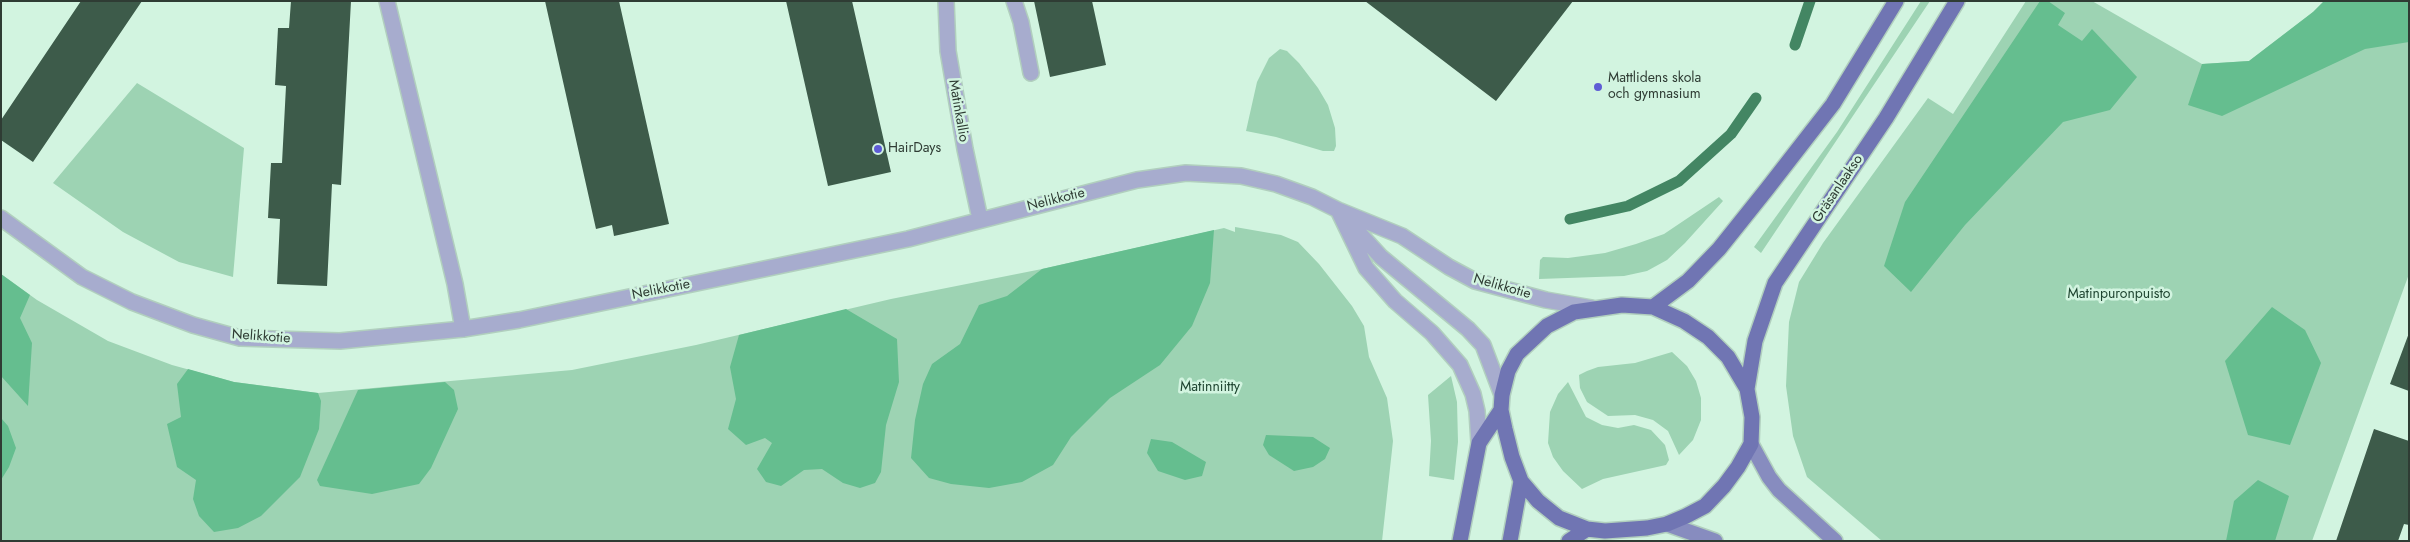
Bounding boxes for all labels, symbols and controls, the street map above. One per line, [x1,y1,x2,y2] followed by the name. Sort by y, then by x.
[1608,71,1701,104] place label: Mattlidens skola och gymnasium
[944,78,972,144] street label: Matinkallio
[1592,81,1604,93] marker: Mattlidens skola och gymnasium
[888,141,941,157] place label: HairDays
[872,143,884,155] marker: HairDays
[1809,152,1867,226] street label: Gräsanlaakso
[1025,185,1087,215] street label: Nelikkotie
[1471,271,1533,303] street label: Nelikkotie
[630,276,692,304] street label: Nelikkotie
[2068,287,2170,303] park label: Matinpuronpuisto
[231,327,291,347] street label: Nelikkotie
[1180,380,1240,396] park label: Matinniitty

